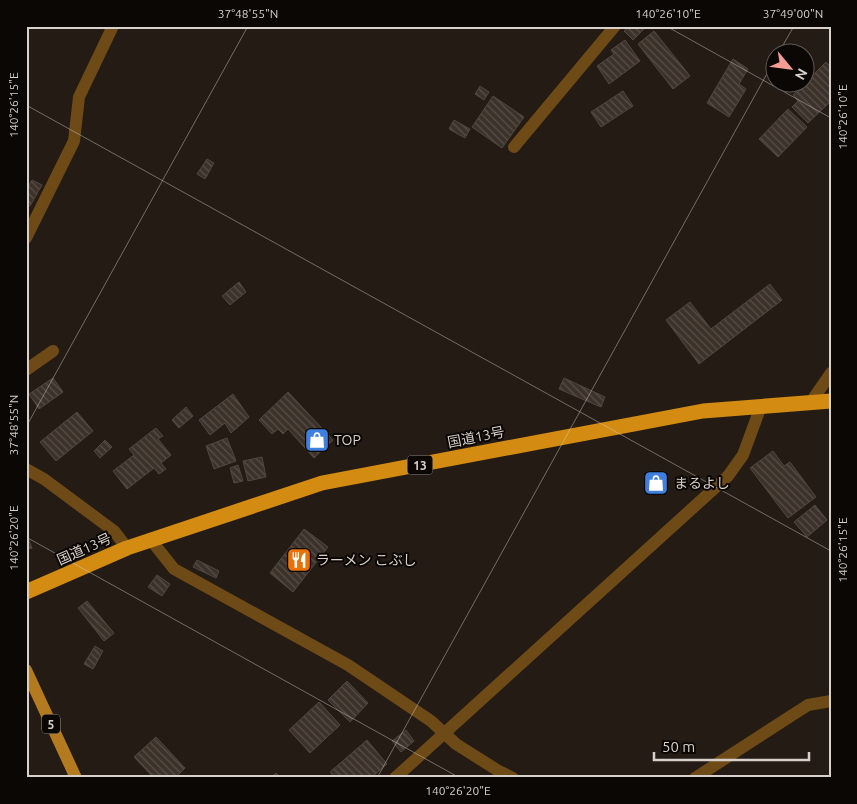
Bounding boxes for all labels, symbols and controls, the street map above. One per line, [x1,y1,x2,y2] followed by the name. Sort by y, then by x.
[218,7,278,20] text: 37°48'55"N
[635,7,701,20] text: 140°26'10"E
[763,7,823,20] text: 37°49'00"N
[764,42,814,92] north arrow
[792,66,811,83] text: N
[7,72,20,138] text: 140°26'15"E
[836,84,849,150] text: 140°26'10"E
[7,395,20,455] text: 37°48'55"N
[446,424,506,450] street label: 国道13号
[304,427,330,453] shop icon: TOP
[334,432,361,448] place label: TOP
[408,456,432,474] road number: 13
[643,470,669,496] shop icon: まるよし
[674,475,730,491] place label: まるよし
[7,505,20,571] text: 140°26'20"E
[836,517,849,583] text: 140°26'15"E
[54,530,114,568] street label: 国道13号
[286,547,312,573] restaurant icon: ラーメン こぶし
[316,552,417,568] place label: ラーメン こぶし
[42,714,60,734] road number: 5
[654,729,810,761] scale bar
[662,738,695,755] text: 50 m
[425,784,491,797] text: 140°26'20"E

